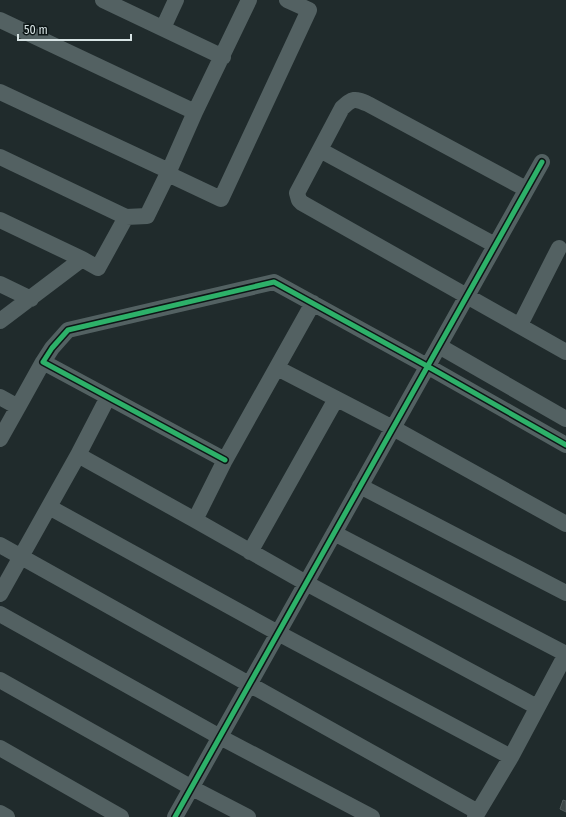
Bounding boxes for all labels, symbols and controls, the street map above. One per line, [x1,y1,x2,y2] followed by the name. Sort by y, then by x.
[18,16,131,42] scale bar
[24,23,48,37] text: 50 m

